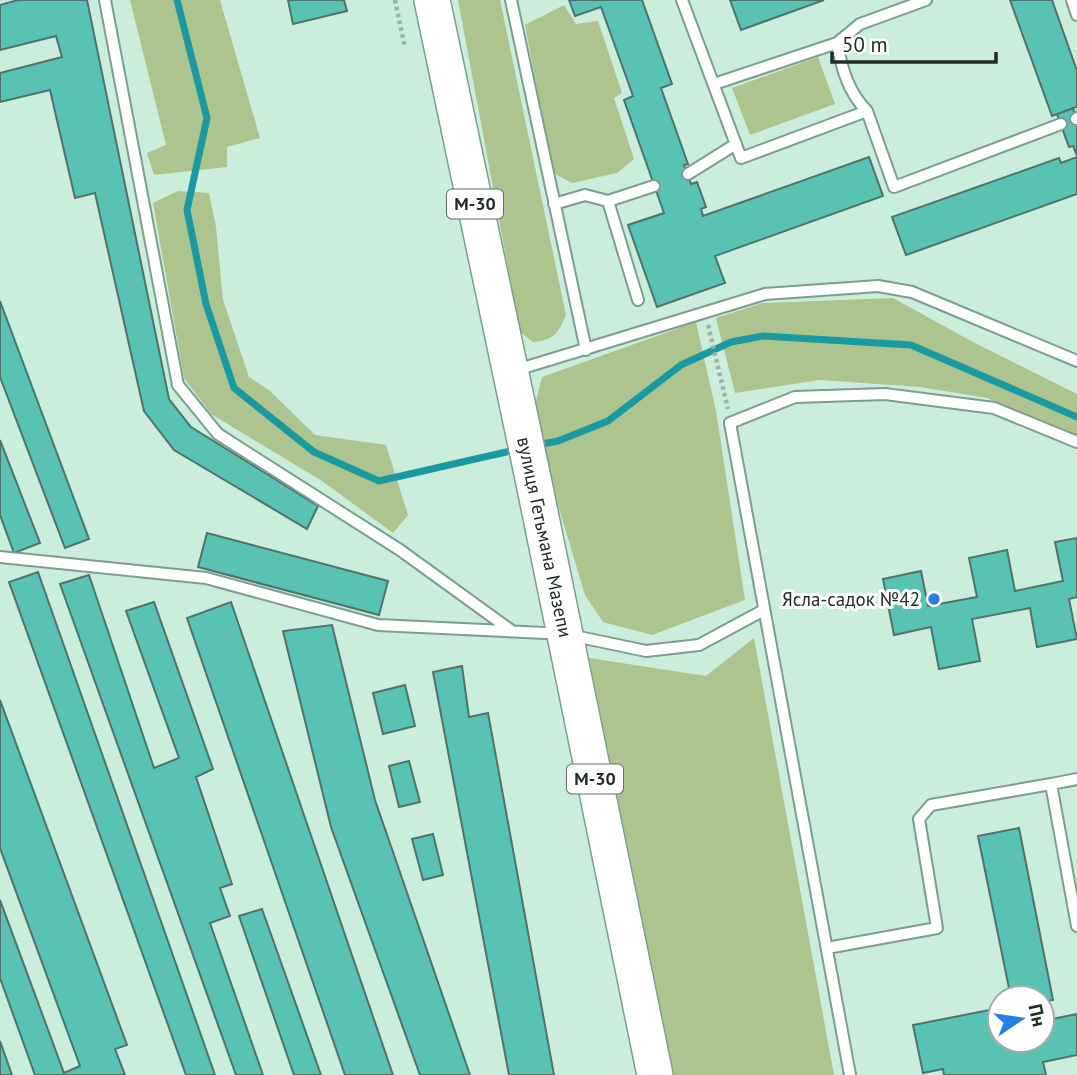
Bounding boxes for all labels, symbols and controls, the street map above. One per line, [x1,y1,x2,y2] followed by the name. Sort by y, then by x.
[832,21,996,65] scale bar
[842,31,888,58] text: 50 m
[447,190,503,218] road number: М-30
[512,435,578,639] street label: вулиця Гетьмана Мазепи
[782,587,920,611] place label: Ясла-садок №42
[926,591,942,607] marker: Ясла-садок №42
[567,764,623,794] road number: М-30
[986,984,1056,1054] north arrow
[1023,1002,1052,1029] text: Пн

